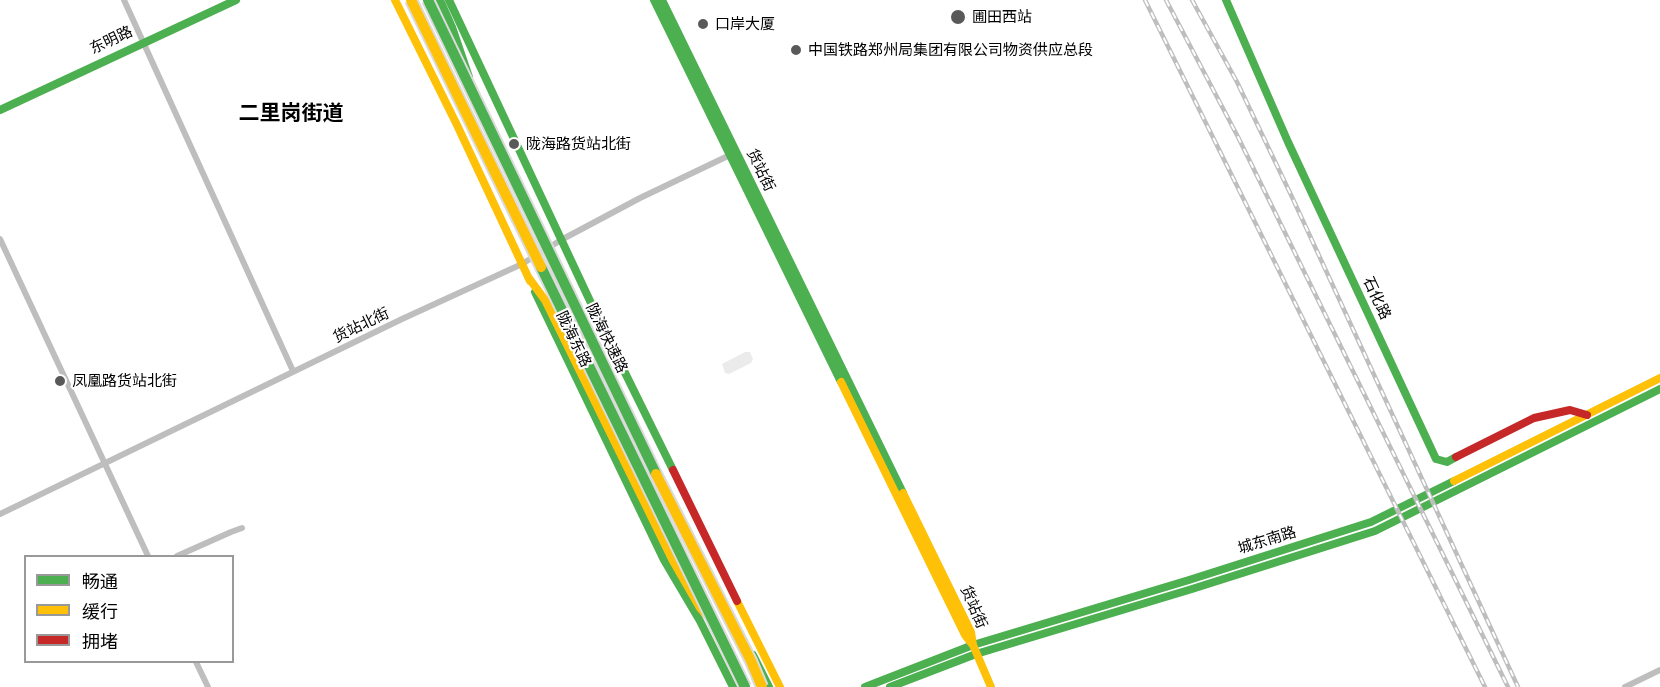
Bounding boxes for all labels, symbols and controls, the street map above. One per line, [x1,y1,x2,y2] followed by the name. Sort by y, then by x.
[949,8,967,26] marker: 圃田西站
[972,8,1032,26] place label: 圃田西站
[715,15,775,33] place label: 口岸大厦
[696,17,710,31] marker: 口岸大厦
[87,22,135,58] street label: 东明路
[808,41,1093,59] place label: 中国铁路郑州局集团有限公司物资供应总段
[789,43,803,57] marker: 中国铁路郑州局集团有限公司物资供应总段
[239,100,343,126] district label: 二里岗街道
[526,135,631,153] place label: 陇海路货站北街
[507,137,521,151] marker: 陇海路货站北街
[743,146,779,194] street label: 货站街
[1359,274,1395,322] street label: 石化路
[582,300,632,376] street label: 陇海快速路
[330,304,392,346] street label: 货站北街
[553,308,595,370] street label: 陇海东路
[72,372,177,390] place label: 凤凰路货站北街
[53,374,67,388] marker: 凤凰路货站北街
[1236,523,1298,557] street label: 城东南路
[24,555,234,663] legend
[82,570,118,592] text: 畅通
[957,583,991,631] street label: 货站街
[82,600,118,622] text: 缓行
[82,630,118,652] text: 拥堵

